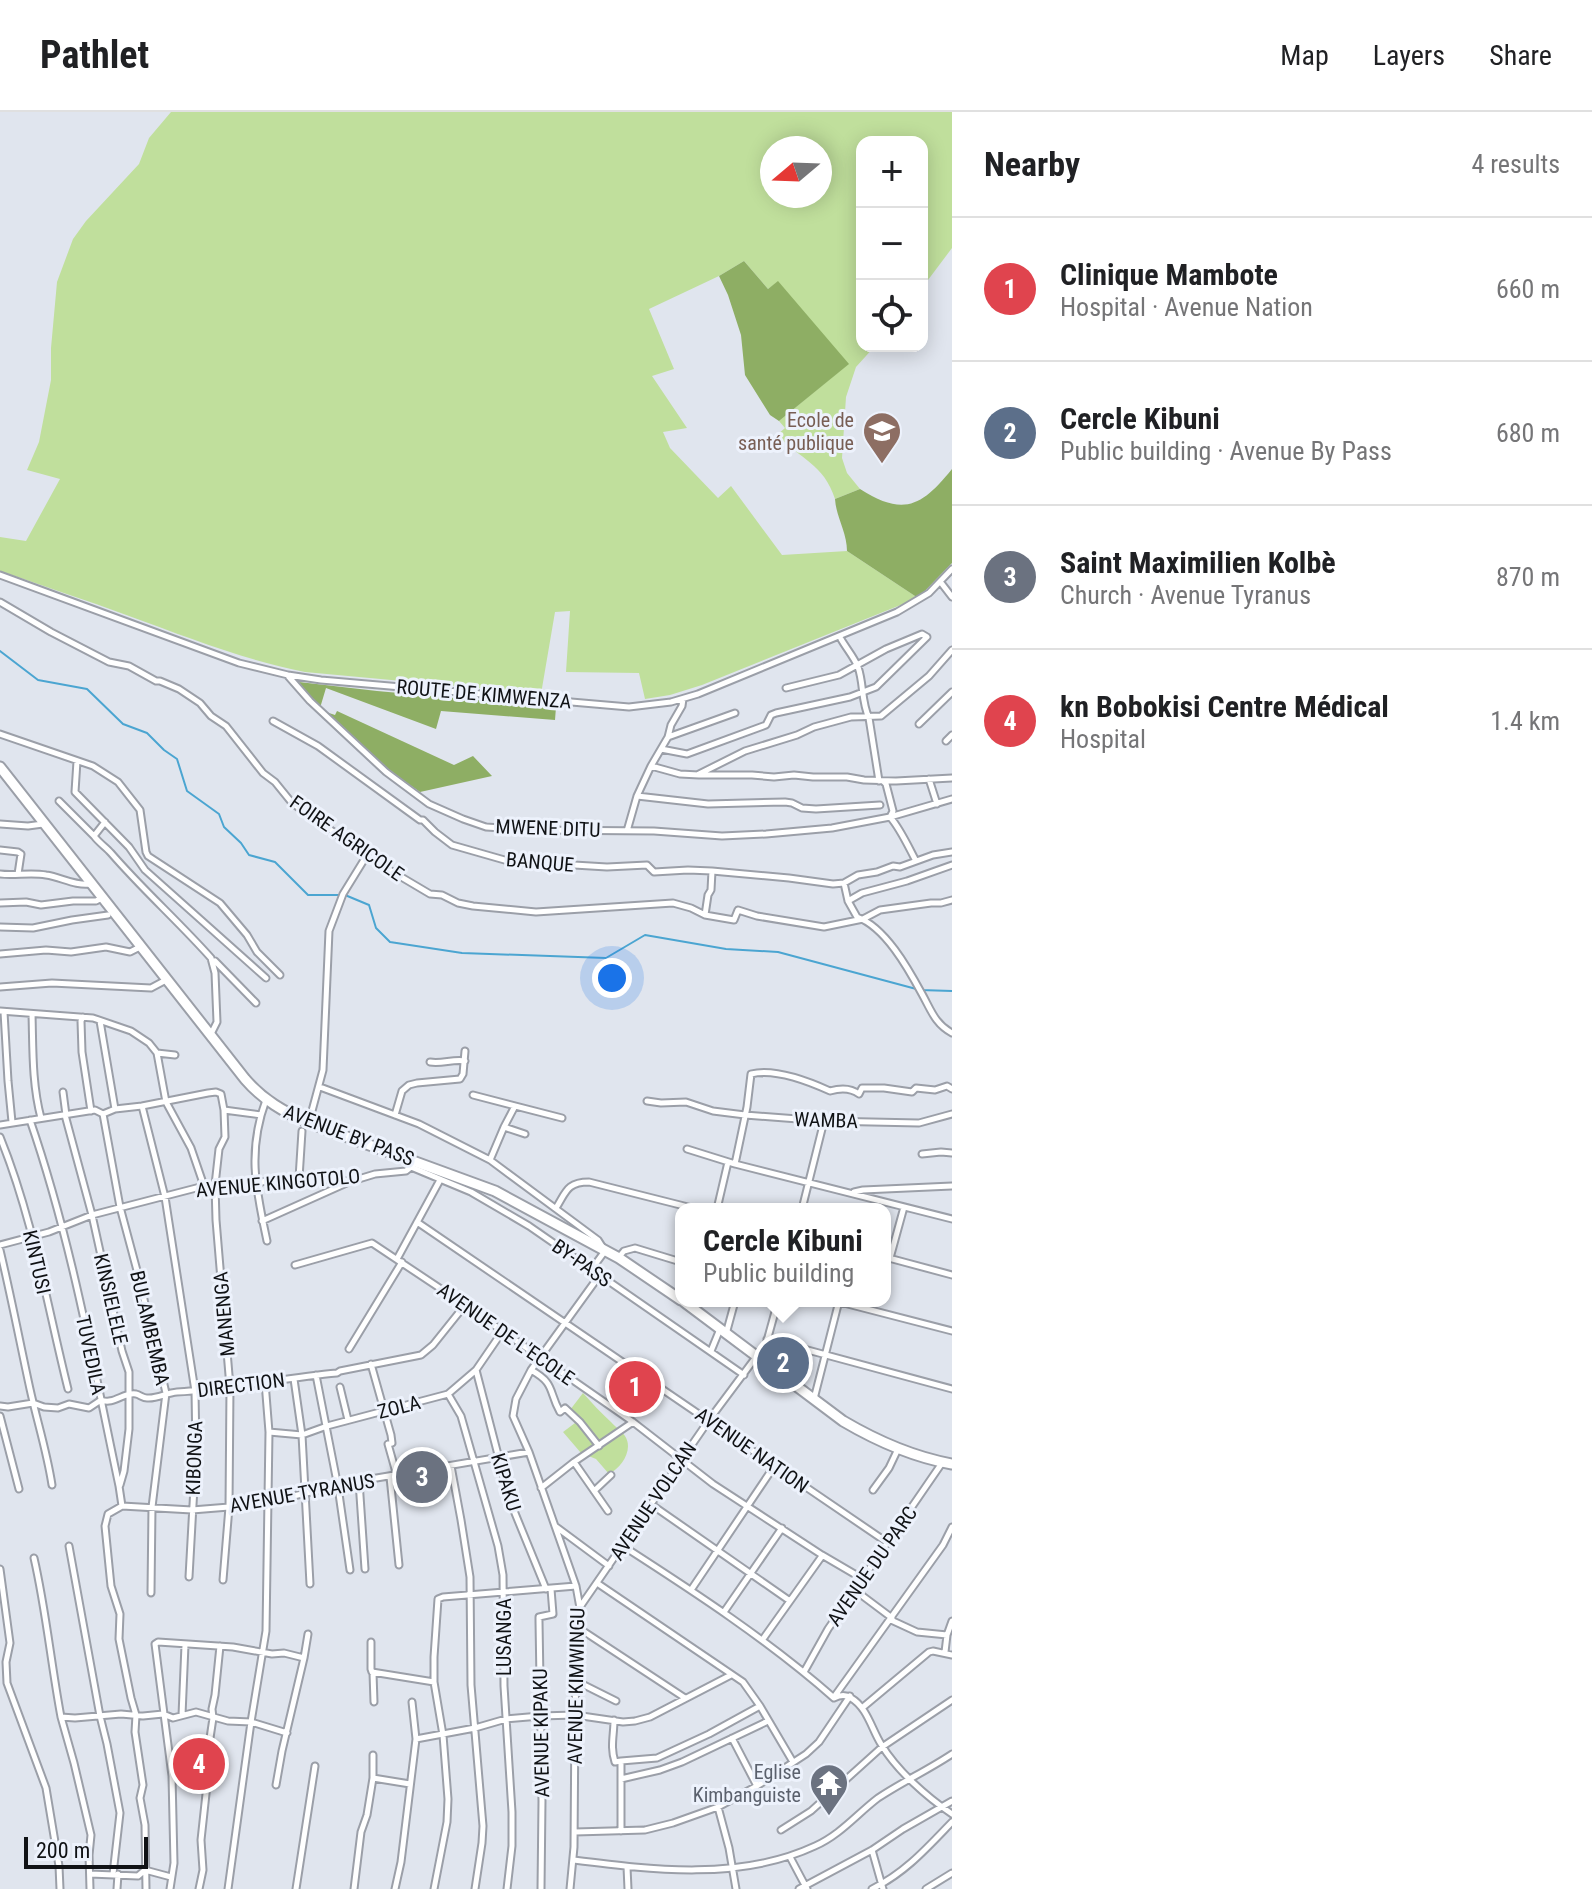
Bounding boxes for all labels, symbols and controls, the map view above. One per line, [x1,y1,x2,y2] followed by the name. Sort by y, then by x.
[40,33,149,77] text: Pathlet
[1280,39,1329,72] text: Map
[1373,39,1445,72] text: Layers
[1489,39,1552,72] text: Share
[760,136,832,208] north arrow
[856,136,928,352] map controls
[856,136,928,208] button: +
[984,144,1080,184] text: Nearby
[1471,149,1560,179] text: 4 results
[856,208,928,280] button: −
[1060,257,1278,292] text: Clinique Mambote
[1003,274,1017,304] text: 1
[1496,274,1560,304] text: 660 m
[856,280,928,352] button: locate
[1060,292,1313,322] text: Hospital · Avenue Nation
[1060,401,1220,436] text: Cercle Kibuni
[738,408,854,455] place label: Ecole de santé publique
[861,410,903,465] school or university icon: Ecole de santé publique
[1003,418,1017,448] text: 2
[1496,418,1560,448] text: 680 m
[1060,436,1392,466] text: Public building · Avenue By Pass
[1060,545,1336,580] text: Saint Maximilien Kolbè
[1003,562,1017,592] text: 3
[1496,562,1560,592] text: 870 m
[1060,580,1311,610] text: Church · Avenue Tyranus
[396,674,573,714] street label: ROUTE DE KIMWENZA
[1060,689,1389,724] text: kn Bobokisi Centre Médical
[1003,706,1017,736] text: 4
[1490,706,1560,736] text: 1.4 km
[1060,724,1146,754] text: Hospital
[285,790,409,886] street label: FOIRE AGRICOLE
[495,814,601,842] street label: MWENE DITU
[505,847,575,877] street label: BANQUE
[592,958,632,998] your location
[281,1099,417,1171] street label: AVENUE BY PASS
[794,1107,859,1133] street label: WAMBA
[195,1164,361,1202] street label: AVENUE KINGOTOLO
[675,1203,891,1307] popup
[703,1223,863,1258] text: Cercle Kibuni
[18,1228,56,1296] street label: KINTUSI
[548,1234,616,1292] street label: BY-PASS
[89,1251,133,1347] street label: KINSIELELE
[703,1258,854,1288] text: Public building
[125,1268,175,1388] street label: BULAMBEMBA
[208,1270,240,1357] street label: MANENGA
[433,1278,579,1390] street label: AVENUE DE L'ECOLE
[71,1313,111,1397] street label: TUVEDILA
[757,1333,809,1393] pin: 2
[609,1357,661,1417] pin: 1
[196,1368,286,1402] street label: DIRECTION
[375,1390,423,1424] street label: ZOLA
[691,1402,813,1498] street label: AVENUE NATION
[181,1420,207,1496] street label: KIBONGA
[605,1437,701,1565] street label: AVENUE VOLCAN
[396,1447,448,1507] pin: 3
[486,1450,526,1514] street label: KIPAKU
[228,1468,376,1518] street label: AVENUE TYRANUS
[822,1502,922,1630] street label: AVENUE DU PARC
[492,1598,516,1676] street label: LUSANGA
[563,1607,589,1765] street label: AVENUE KIMWINGU
[528,1668,554,1798] street label: AVENUE KIPAKU
[173,1734,225,1794] pin: 4
[693,1760,801,1807] place label: Eglise Kimbanguiste
[808,1762,850,1817] temple icon: Eglise Kimbanguiste
[24,1833,148,1869] scale bar
[36,1838,90,1863] text: 200 m

